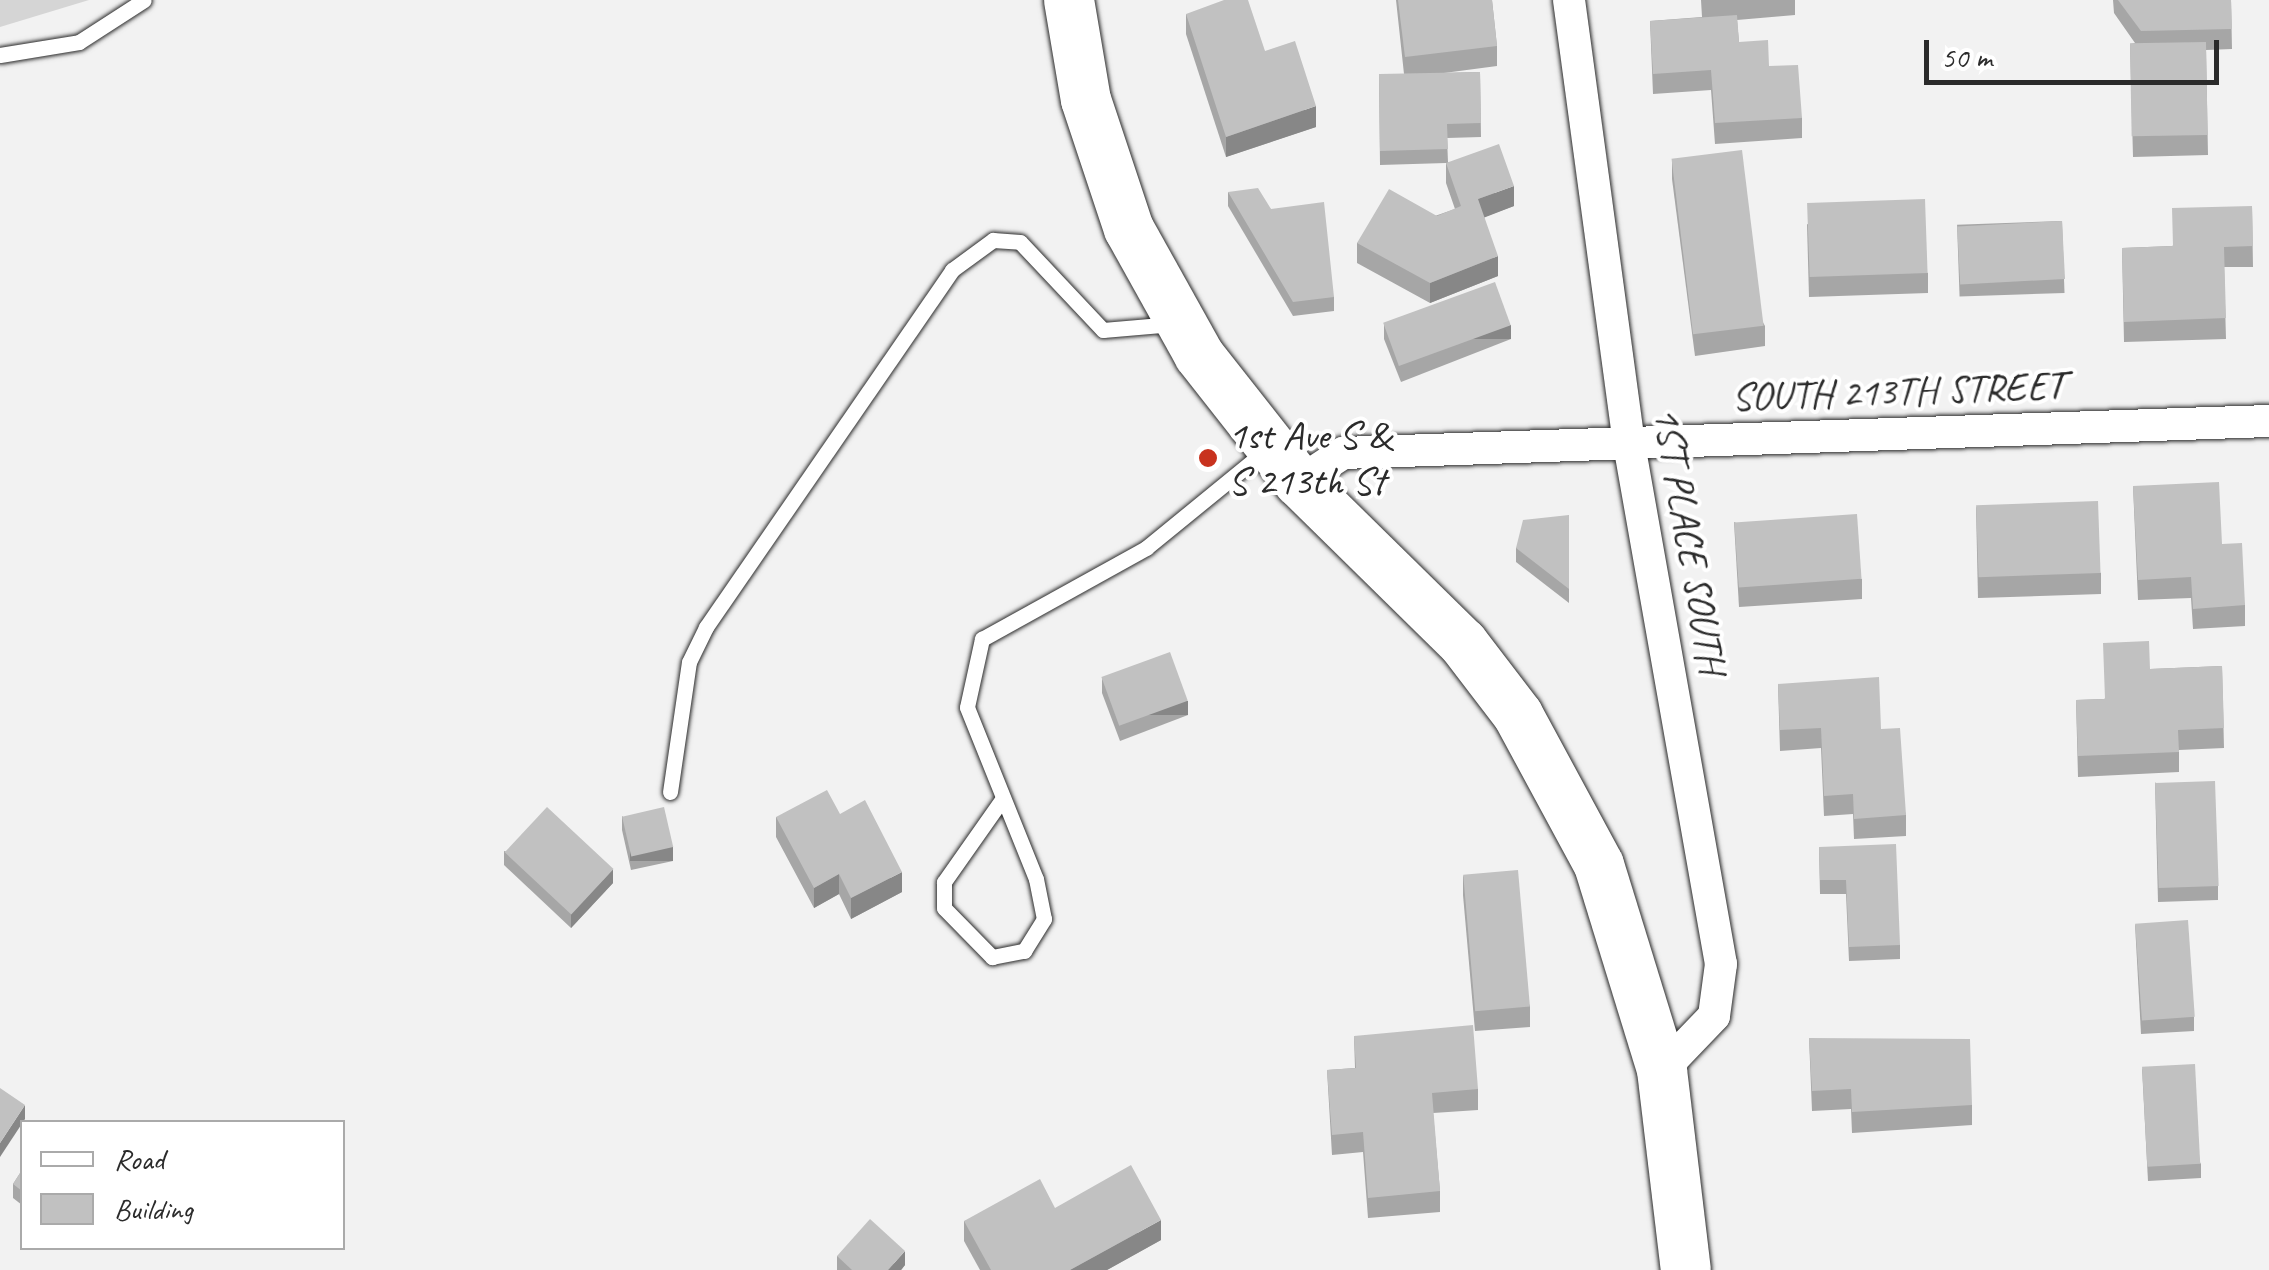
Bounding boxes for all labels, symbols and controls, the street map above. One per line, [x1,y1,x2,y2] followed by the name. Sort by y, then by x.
[1929,20,2224,82] scale bar
[1941,38,1992,76] text: 50 m
[1731,361,2065,421] street label: SOUTH 213TH STREET
[1643,402,1737,678] street label: 1ST PLACE SOUTH
[1228,411,1390,505] place label: 1st Ave S & S 213th St
[1197,447,1219,469] marker: 1st Ave S & S 213th St
[20,1120,345,1250] legend
[114,1140,164,1178] text: Road
[114,1190,193,1228] text: Building

